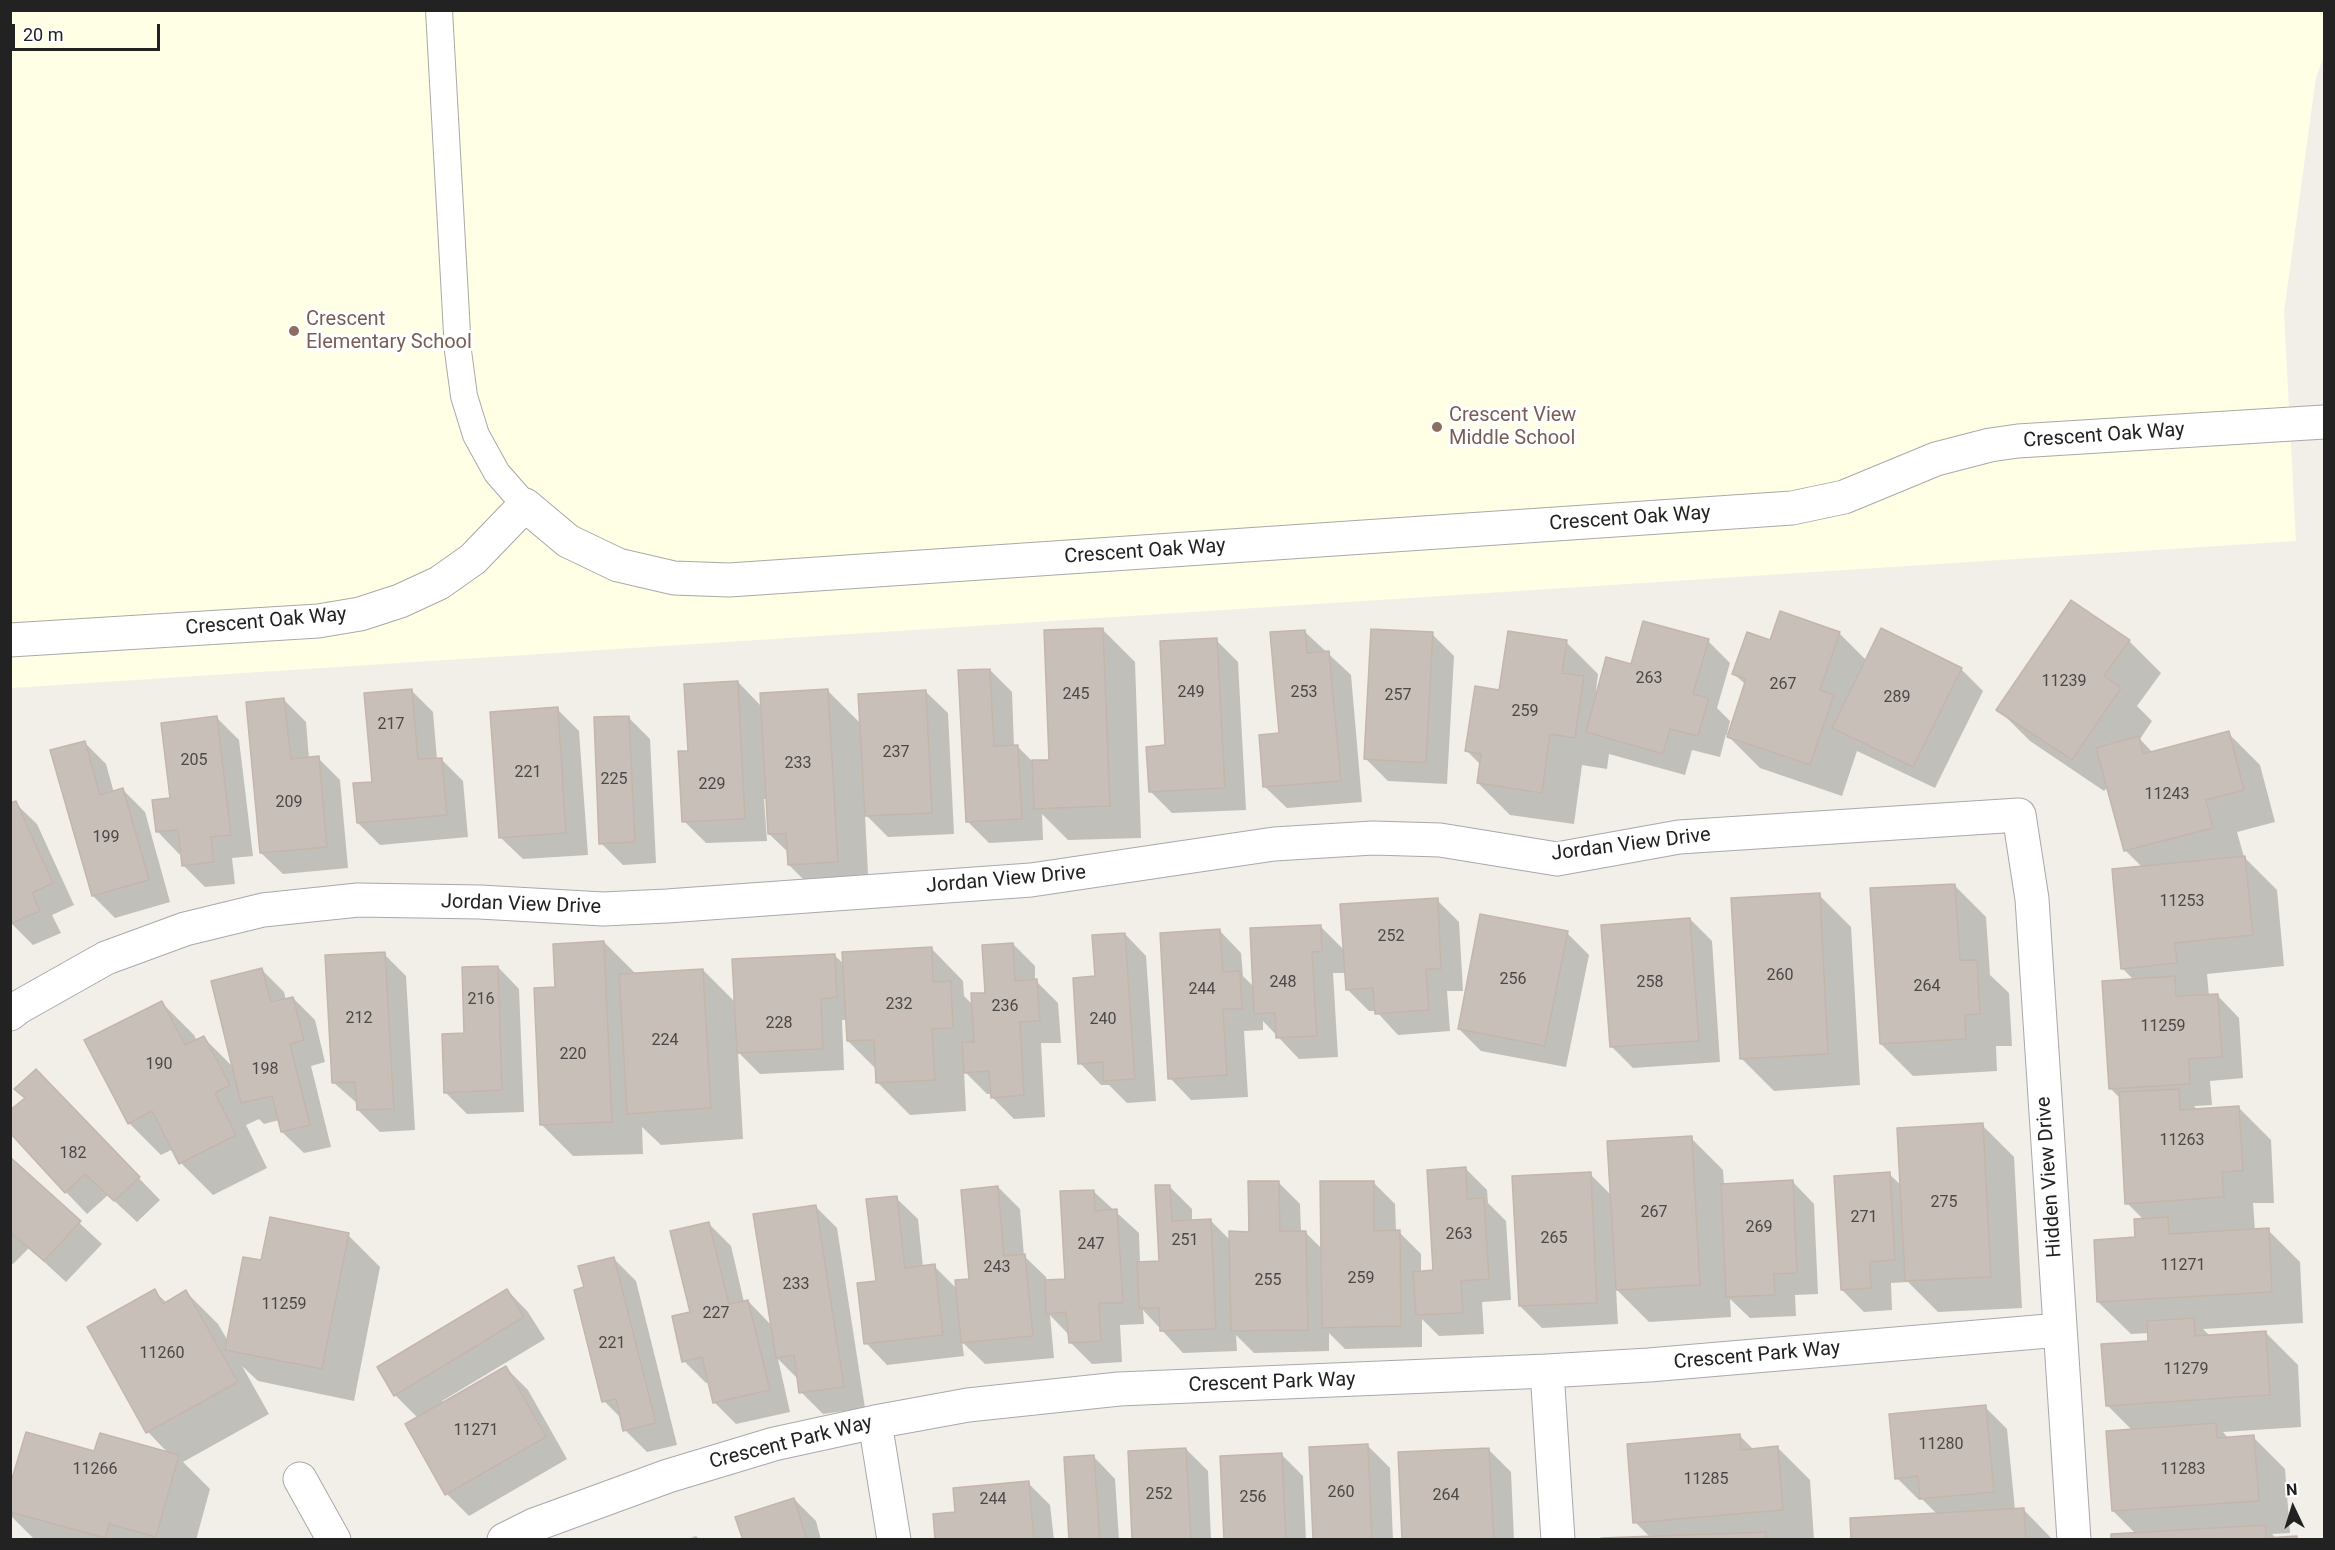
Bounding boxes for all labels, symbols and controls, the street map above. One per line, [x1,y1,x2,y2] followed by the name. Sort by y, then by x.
[15,12,164,50] scale bar
[23,24,63,45] text: 20 m
[306,308,472,355] place label: Crescent Elementary School
[287,324,301,338] marker: Crescent Elementary School
[1449,404,1576,451] place label: Crescent View Middle School
[2023,418,2185,454] street label: Crescent Oak Way
[1430,420,1444,434] marker: Crescent View Middle School
[1549,501,1711,537] street label: Crescent Oak Way
[1064,534,1226,570] street label: Crescent Oak Way
[185,603,347,641] street label: Crescent Oak Way
[1636,669,1662,689] house number: 263
[2042,672,2086,692] house number: 11239
[1770,675,1796,695] house number: 267
[1178,683,1204,703] house number: 249
[1291,683,1317,703] house number: 253
[1063,685,1089,705] house number: 245
[1385,686,1411,706] house number: 257
[1884,688,1910,708] house number: 289
[1512,702,1538,722] house number: 259
[378,715,404,735] house number: 217
[883,743,909,763] house number: 237
[181,751,207,771] house number: 205
[785,754,811,774] house number: 233
[515,763,541,783] house number: 221
[601,770,627,790] house number: 225
[699,775,725,795] house number: 229
[2145,785,2189,805] house number: 11243
[276,793,302,813] house number: 209
[1550,823,1712,867] street label: Jordan View Drive
[93,828,119,848] house number: 199
[925,861,1087,899] street label: Jordan View Drive
[440,890,602,920] street label: Jordan View Drive
[2160,892,2204,912] house number: 11253
[1378,927,1404,947] house number: 252
[1767,966,1793,986] house number: 260
[1500,970,1526,990] house number: 256
[1270,973,1296,993] house number: 248
[1637,973,1663,993] house number: 258
[1914,977,1940,997] house number: 264
[1189,980,1215,1000] house number: 244
[468,990,494,1010] house number: 216
[886,995,912,1015] house number: 232
[992,997,1018,1017] house number: 236
[346,1009,372,1029] house number: 212
[1090,1010,1116,1030] house number: 240
[766,1014,792,1034] house number: 228
[2141,1017,2185,1037] house number: 11259
[652,1031,678,1051] house number: 224
[560,1045,586,1065] house number: 220
[146,1055,172,1075] house number: 190
[252,1060,278,1080] house number: 198
[2032,1096,2068,1258] street label: Hidden View Drive
[2160,1131,2204,1151] house number: 11263
[60,1144,86,1164] house number: 182
[1931,1193,1957,1213] house number: 275
[1641,1203,1667,1223] house number: 267
[1851,1208,1877,1228] house number: 271
[1746,1218,1772,1238] house number: 269
[1446,1225,1472,1245] house number: 263
[1541,1229,1567,1249] house number: 265
[1172,1231,1198,1251] house number: 251
[1078,1235,1104,1255] house number: 247
[2161,1256,2205,1276] house number: 11271
[984,1258,1010,1278] house number: 243
[1348,1269,1374,1289] house number: 259
[1255,1271,1281,1291] house number: 255
[783,1275,809,1295] house number: 233
[262,1295,306,1315] house number: 11259
[703,1304,729,1324] house number: 227
[599,1334,625,1354] house number: 221
[1673,1337,1841,1375] street label: Crescent Park Way
[140,1344,184,1364] house number: 11260
[2164,1360,2208,1380] house number: 11279
[1188,1368,1356,1398] street label: Crescent Park Way
[707,1411,875,1475] street label: Crescent Park Way
[454,1421,498,1441] house number: 11271
[1919,1435,1963,1455] house number: 11280
[73,1460,117,1480] house number: 11266
[2161,1460,2205,1480] house number: 11283
[1684,1470,1728,1490] house number: 11285
[2263,1478,2323,1538] north arrow
[2285,1480,2298,1499] text: N
[1328,1483,1354,1503] house number: 260
[1146,1485,1172,1505] house number: 252
[1433,1486,1459,1506] house number: 264
[1240,1488,1266,1508] house number: 256
[980,1490,1006,1510] house number: 244

